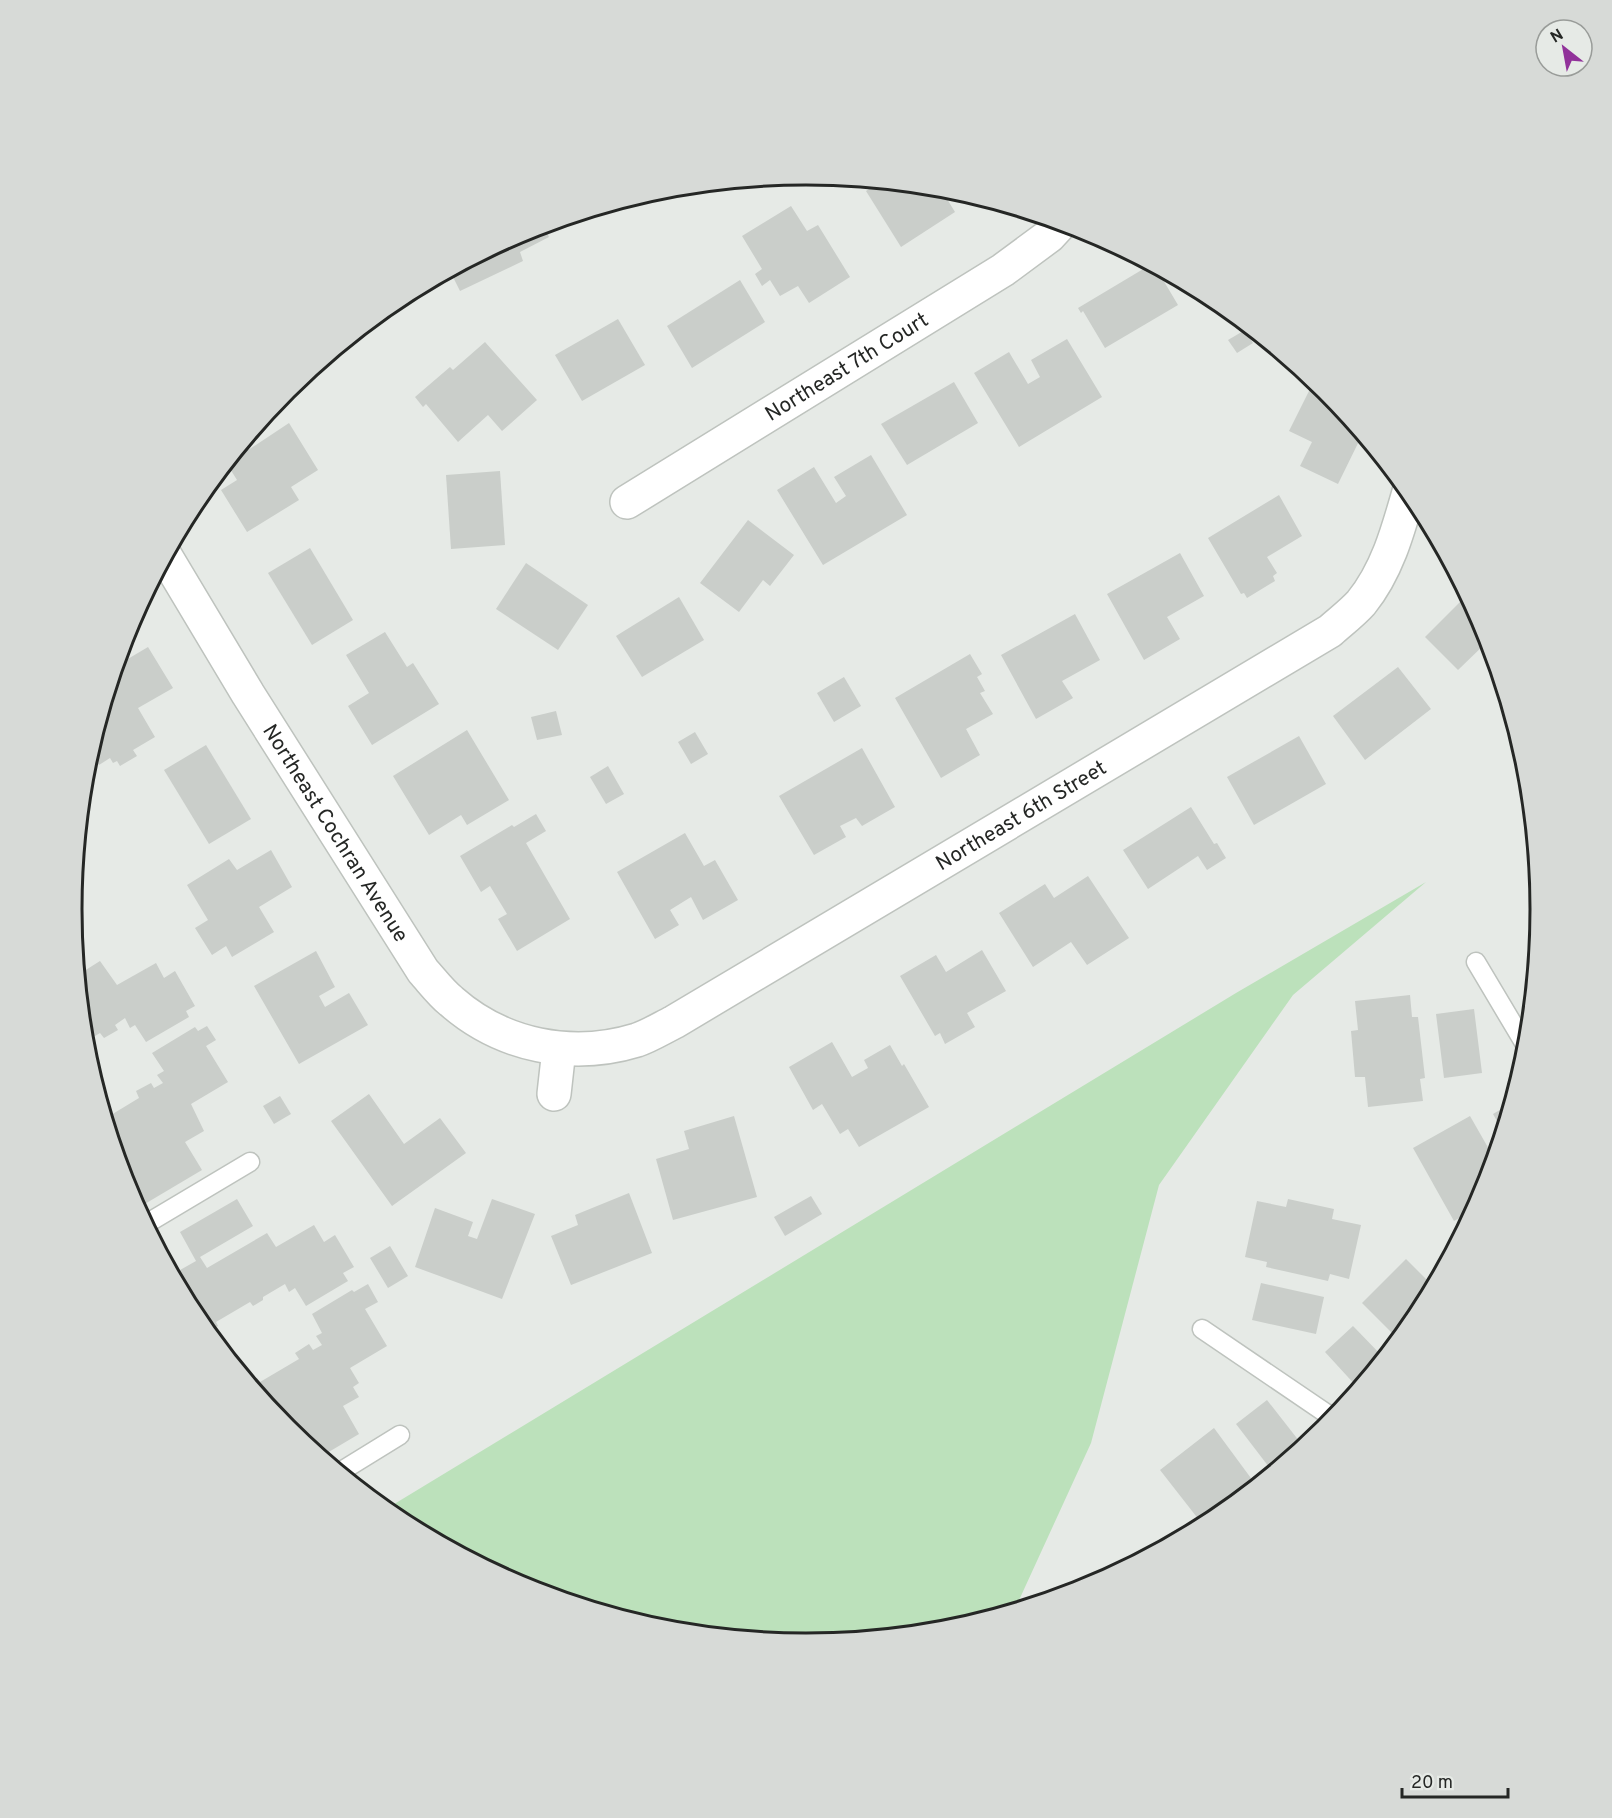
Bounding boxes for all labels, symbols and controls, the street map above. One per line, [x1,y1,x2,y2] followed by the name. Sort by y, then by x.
[1534,18,1594,78] north arrow
[1547,25,1567,48] text: N
[761,307,934,428] street label: Northeast 7th Court
[255,720,414,948] street label: Northeast Cochran Avenue
[931,755,1112,878] street label: Northeast 6th Street
[1402,1761,1508,1799] scale bar
[1411,1772,1453,1795] text: 20 m

